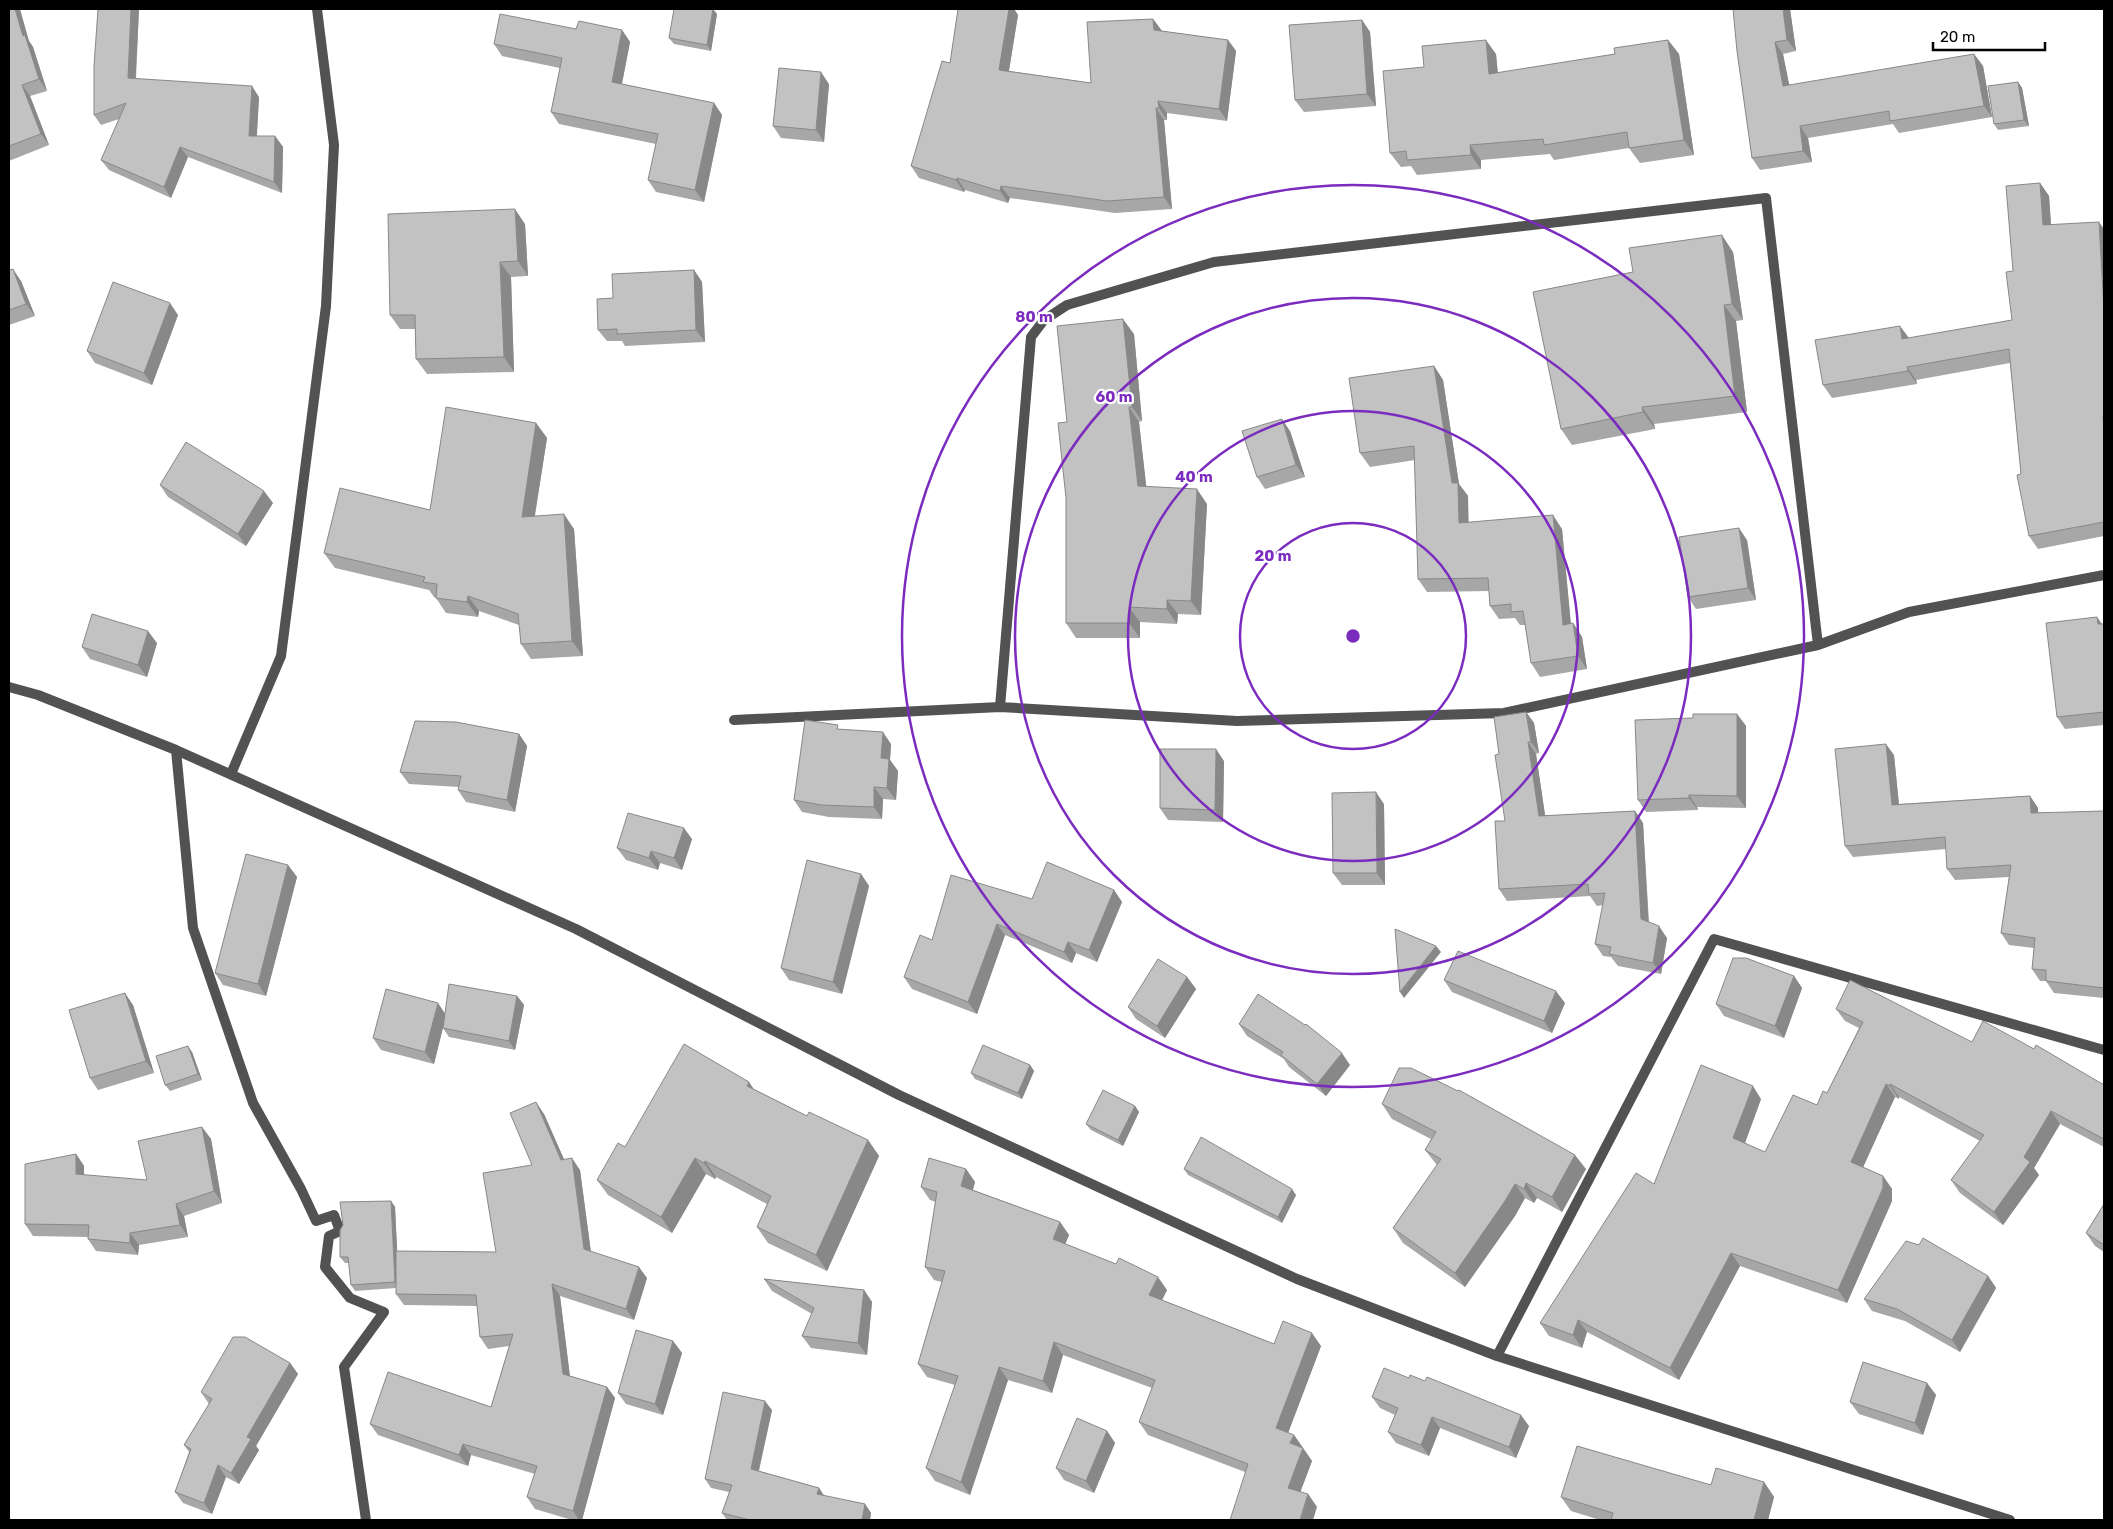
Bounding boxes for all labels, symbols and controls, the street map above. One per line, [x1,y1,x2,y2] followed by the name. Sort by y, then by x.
[1933,20,2046,52] scale bar
[1940,28,1975,46] text: 20 m
[1015,308,1053,326] text: 80 m
[1096,388,1132,406] text: 60 m
[1175,468,1213,486] text: 40 m
[1255,547,1291,565] text: 20 m
[1344,627,1362,645] centre of rings

